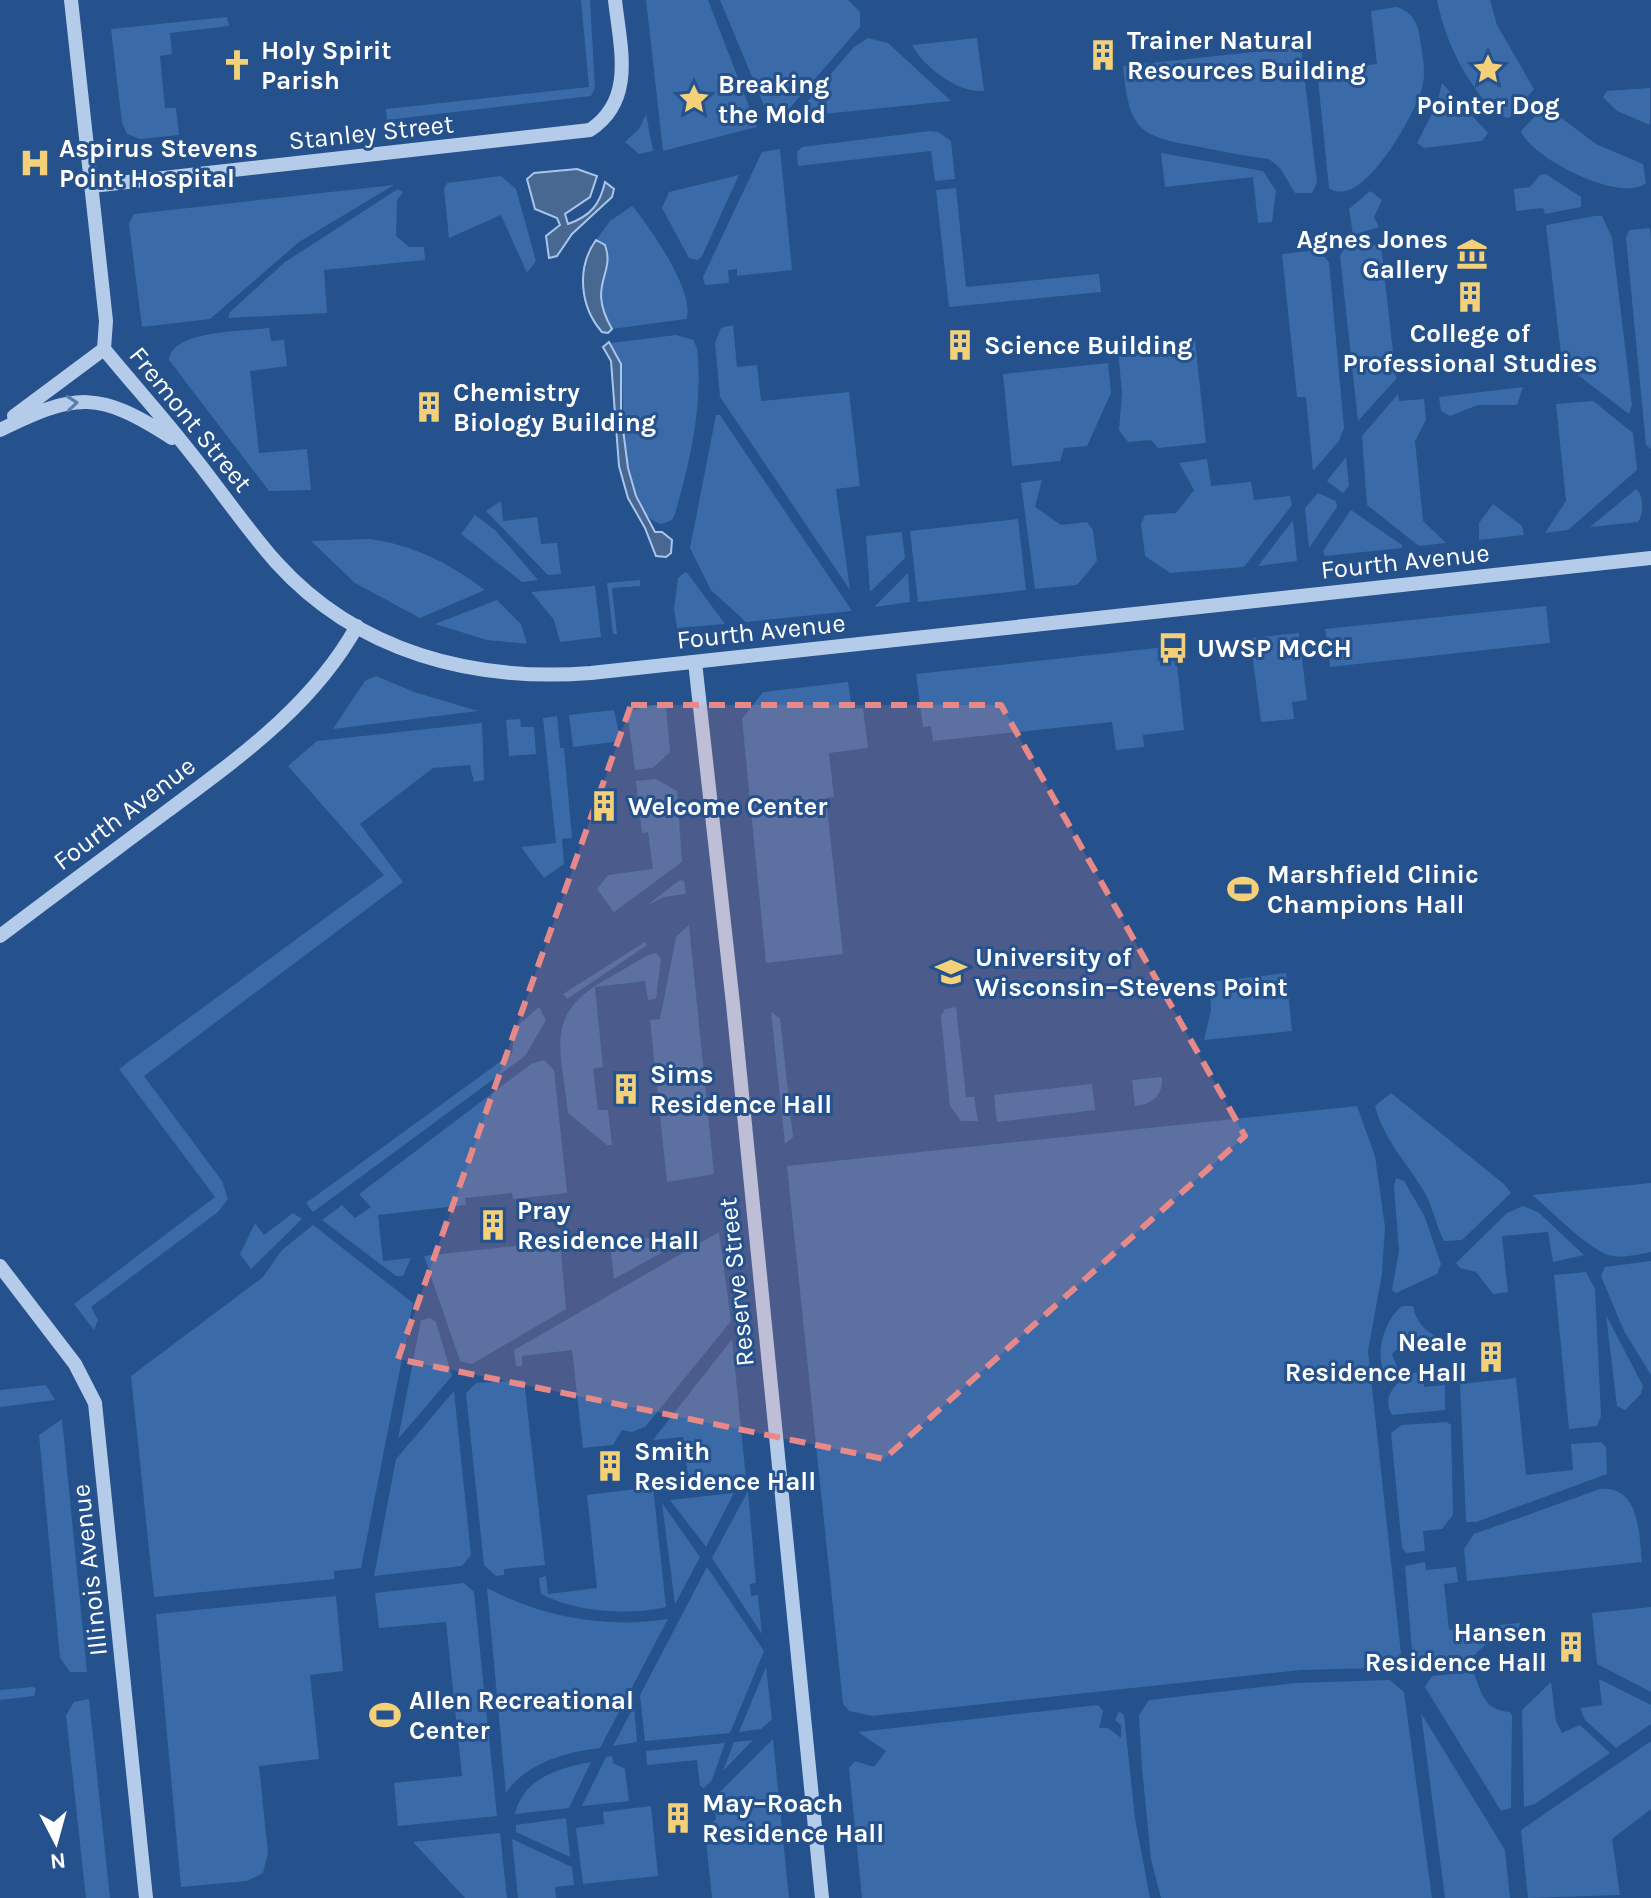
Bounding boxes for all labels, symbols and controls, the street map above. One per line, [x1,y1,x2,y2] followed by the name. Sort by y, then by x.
[1127,25,1366,86] place label: Trainer Natural Resources Building
[261,35,392,96] place label: Holy Spirit Parish
[1086,38,1120,72] building icon: Trainer Natural Resources Building
[220,48,254,82] church icon: Holy Spirit Parish
[1471,52,1505,86] place icon: Pointer Dog
[718,69,829,130] place label: Breaking the Mold
[677,82,711,116] place icon: Breaking the Mold
[1416,90,1560,121] place label: Pointer Dog
[287,108,455,157] street label: Stanley Street
[59,133,258,194] place label: Aspirus Stevens Point Hospital
[18,146,52,180] hospital icon: Aspirus Stevens Point Hospital
[1296,224,1448,285] place label: Agnes Jones Gallery
[1455,237,1489,271] museum icon: Agnes Jones Gallery
[1453,280,1487,314] building icon: College of Professional Studies
[1342,318,1598,379] place label: College of Professional Studies
[943,328,977,362] building icon: Science Building
[984,330,1192,361] place label: Science Building
[123,340,259,498] street label: Fremont Street
[453,377,656,438] place label: Chemistry Biology Building
[412,390,446,424] building icon: Chemistry Biology Building
[66,394,79,411] one-way arrow
[1319,537,1491,586] street label: Fourth Avenue
[675,607,847,656] street label: Fourth Avenue
[1156,631,1190,665] bus stop icon: UWSP MCCH
[1197,633,1352,664] place label: UWSP MCCH
[47,750,201,877] street label: Fourth Avenue
[587,789,621,823] building icon: Welcome Center
[628,791,828,822] place label: Welcome Center
[1267,859,1479,920] place label: Marshfield Clinic Champions Hall
[1226,872,1260,906] sports icon: Marshfield Clinic Champions Hall
[975,942,1288,1003] place label: University of Wisconsin–Stevens Point
[934,955,968,989] school or university icon: University of Wisconsin–Stevens Point
[650,1059,832,1120] place label: Sims Residence Hall
[609,1072,643,1106] building icon: Sims Residence Hall
[517,1195,699,1256] place label: Pray Residence Hall
[712,1196,761,1368] street label: Reserve Street
[476,1208,510,1242] building icon: Pray Residence Hall
[1285,1327,1467,1388] place label: Neale Residence Hall
[1474,1340,1508,1374] building icon: Neale Residence Hall
[634,1436,816,1497] place label: Smith Residence Hall
[593,1449,627,1483] building icon: Smith Residence Hall
[65,1482,114,1657] street label: Illinois Avenue
[1365,1617,1547,1678] place label: Hansen Residence Hall
[1554,1630,1588,1664] building icon: Hansen Residence Hall
[409,1685,634,1746] place label: Allen Recreational Center
[368,1698,402,1732] sports icon: Allen Recreational Center
[702,1788,884,1849] place label: May–Roach Residence Hall
[661,1801,695,1835] building icon: May–Roach Residence Hall
[16,1802,96,1882] north arrow
[49,1847,67,1875] text: N

